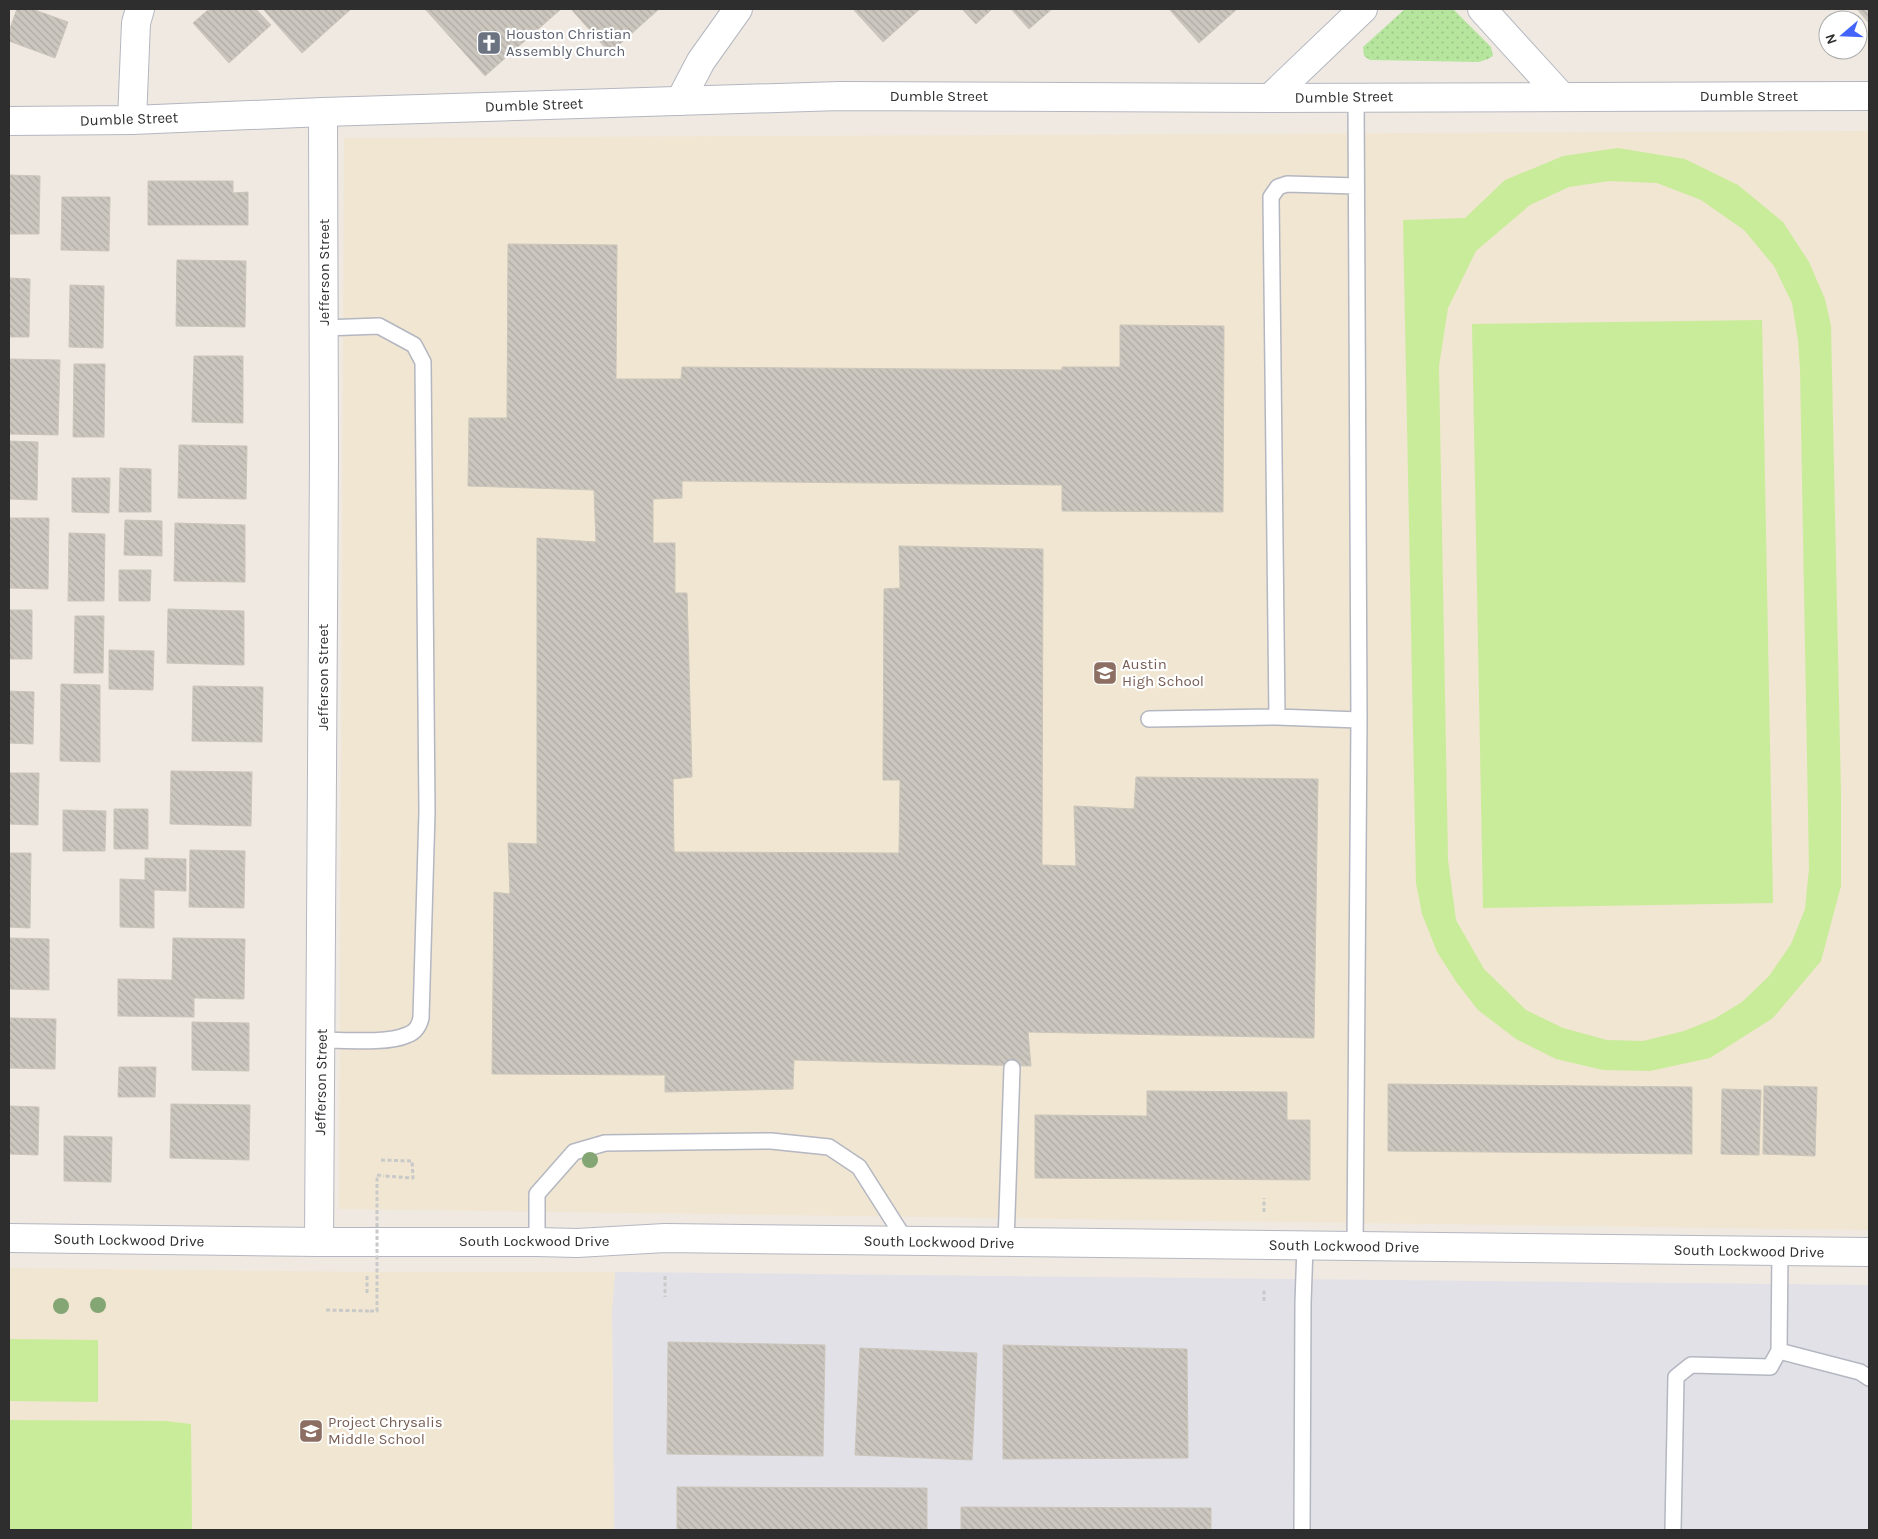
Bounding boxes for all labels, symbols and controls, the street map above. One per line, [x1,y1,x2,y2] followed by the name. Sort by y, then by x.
[1818,10,1868,60] north arrow
[506,25,631,60] place label: Houston Christian Assembly Church
[476,30,502,56] church icon: Houston Christian Assembly Church
[1822,32,1841,47] text: N
[890,87,989,105] street label: Dumble Street
[1295,87,1394,107] street label: Dumble Street
[1700,87,1799,105] street label: Dumble Street
[484,94,584,116] street label: Dumble Street
[79,108,179,130] street label: Dumble Street
[315,218,333,326] street label: Jefferson Street
[314,623,332,731] street label: Jefferson Street
[1122,655,1204,690] place label: Austin High School
[1092,660,1118,686] school or university icon: Austin High School
[311,1028,331,1136] street label: Jefferson Street
[53,1230,205,1250] street label: South Lockwood Drive
[459,1232,609,1250] street label: South Lockwood Drive
[863,1232,1015,1252] street label: South Lockwood Drive
[1268,1236,1420,1256] street label: South Lockwood Drive
[1673,1241,1825,1261] street label: South Lockwood Drive
[328,1413,443,1448] place label: Project Chrysalis Middle School
[298,1418,324,1444] school or university icon: Project Chrysalis Middle School

